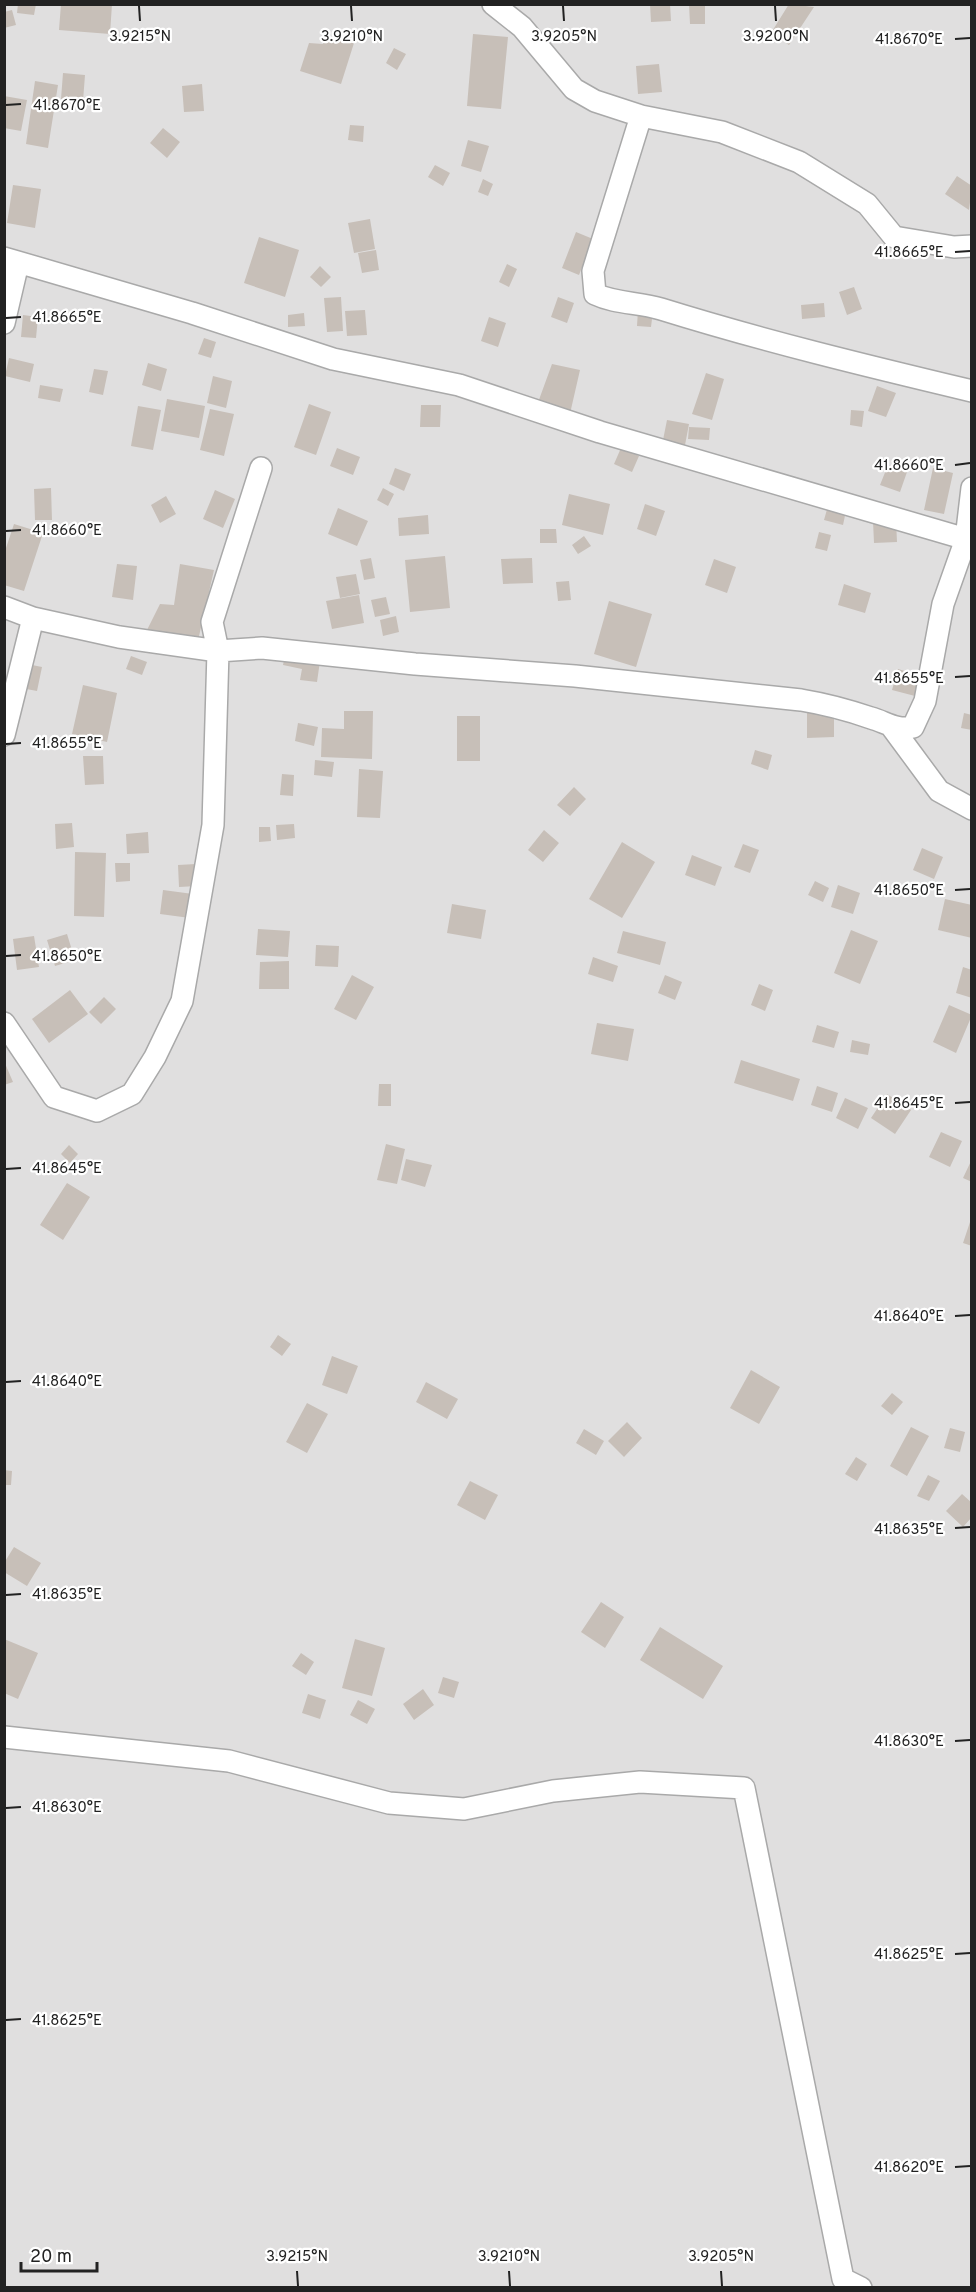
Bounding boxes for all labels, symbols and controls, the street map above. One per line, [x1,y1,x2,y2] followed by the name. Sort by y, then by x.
[109,28,171,47] text: 3.9215°N
[321,28,383,47] text: 3.9210°N
[531,28,597,47] text: 3.9205°N
[743,28,809,47] text: 3.9200°N
[875,31,943,50] text: 41.8670°E
[33,97,101,116] text: 41.8670°E
[874,244,944,263] text: 41.8665°E
[32,309,102,328] text: 41.8665°E
[874,457,944,476] text: 41.8660°E
[32,522,102,541] text: 41.8660°E
[874,670,944,689] text: 41.8655°E
[32,735,102,754] text: 41.8655°E
[874,882,944,901] text: 41.8650°E
[32,948,102,967] text: 41.8650°E
[874,1095,944,1114] text: 41.8645°E
[32,1160,102,1179] text: 41.8645°E
[874,1308,944,1327] text: 41.8640°E
[32,1373,102,1392] text: 41.8640°E
[874,1521,944,1540] text: 41.8635°E
[32,1586,102,1605] text: 41.8635°E
[874,1733,944,1752] text: 41.8630°E
[32,1799,102,1818] text: 41.8630°E
[874,1946,944,1965] text: 41.8625°E
[32,2012,102,2031] text: 41.8625°E
[874,2159,944,2178] text: 41.8620°E
[21,2235,98,2273] scale bar
[30,2246,72,2269] text: 20 m
[266,2248,328,2267] text: 3.9215°N
[478,2248,540,2267] text: 3.9210°N
[688,2248,754,2267] text: 3.9205°N

